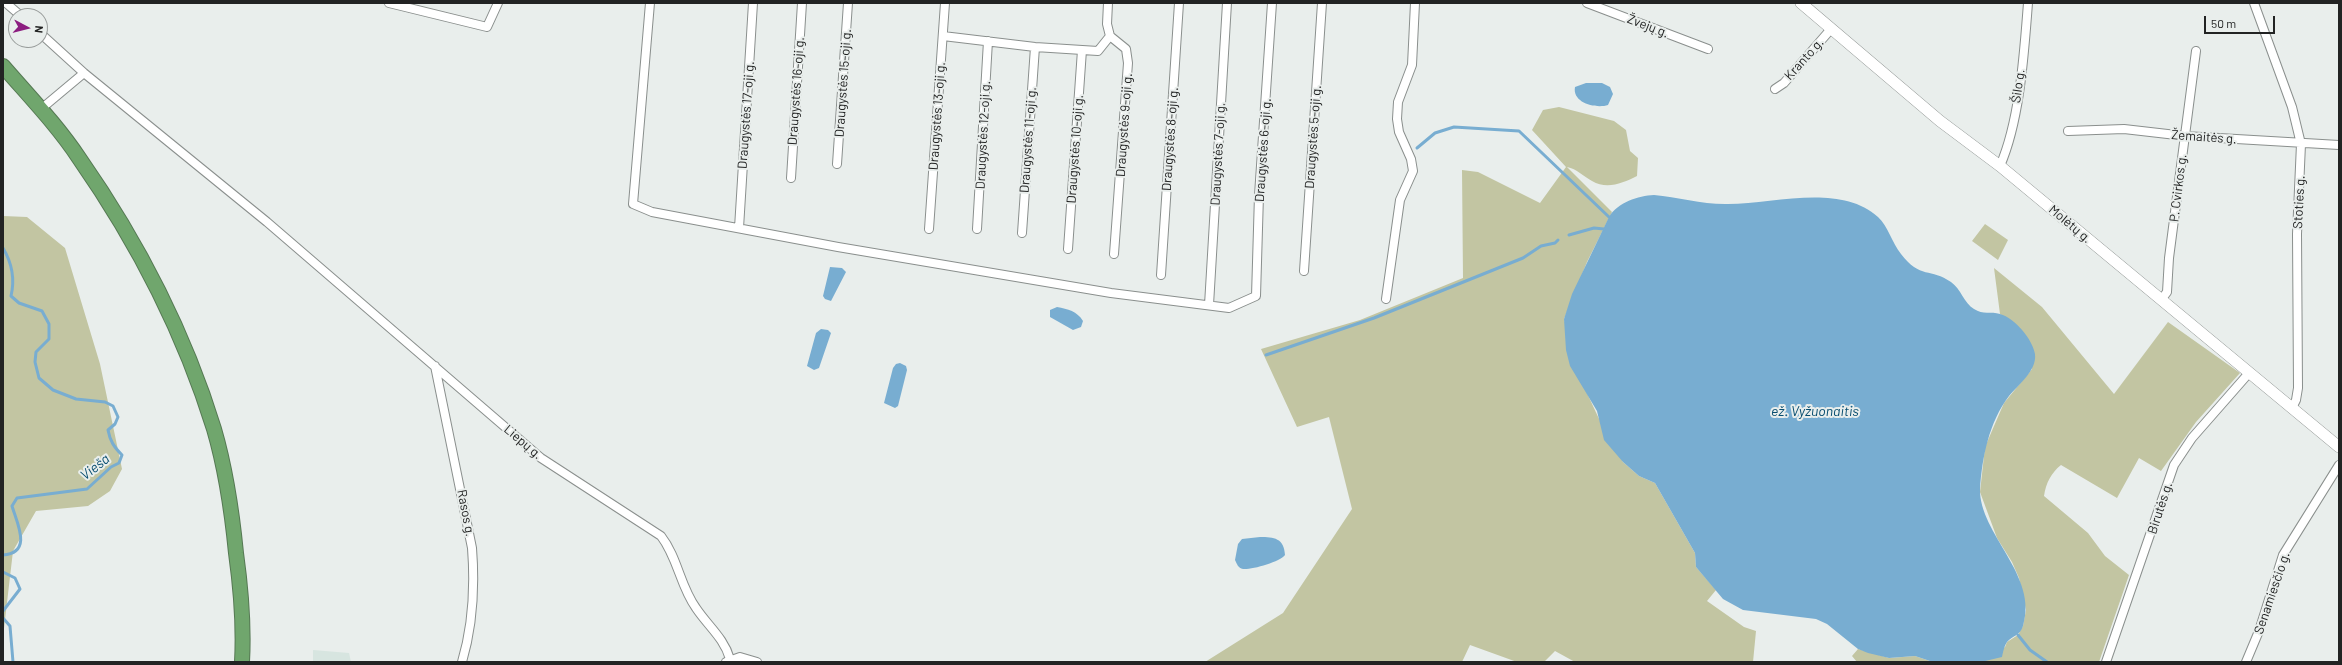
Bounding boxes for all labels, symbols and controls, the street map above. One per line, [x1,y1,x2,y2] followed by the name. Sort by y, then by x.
[8,8,48,48] north arrow
[2206,8,2277,34] scale bar
[1625,11,1671,41] street label: Žvejų g.
[2211,16,2236,30] text: 50 m
[33,25,46,34] text: N
[831,28,855,138] street label: Draugystės 15-oji g.
[1781,35,1827,83] street label: Kranto g.
[784,36,808,146] street label: Draugystės 16-oji g.
[734,61,758,169] street label: Draugystės 17-oji g.
[925,61,949,171] street label: Draugystės 13-oji g.
[2008,68,2028,104] street label: Šilo g.
[1113,73,1135,177] street label: Draugystės 9-oji g.
[972,80,994,190] street label: Draugystės 12-oji g.
[1302,85,1324,189] street label: Draugystės 5-oji g.
[1017,86,1039,194] street label: Draugystės 11-oji g.
[1159,87,1181,191] street label: Draugystės 8-oji g.
[1063,94,1087,204] street label: Draugystės 10-oji g.
[1252,98,1274,202] street label: Draugystės 6-oji g.
[1208,102,1228,206] street label: Draugystės 7-oji g.
[2171,127,2237,147] street label: Žemaitės g.
[2166,153,2190,223] street label: P. Cvirkos g.
[2290,175,2308,229] street label: Stoties g.
[2045,202,2095,246] street label: Molėtų g.
[1771,403,1859,419] water label: ež. Vyžuonaitis
[501,422,545,462] street label: Liepų g.
[77,450,113,484] water label: Vieša
[2144,480,2176,536] street label: Birutės g.
[454,488,478,538] street label: Rasos g.
[2251,550,2293,636] street label: Senamiesčio g.

